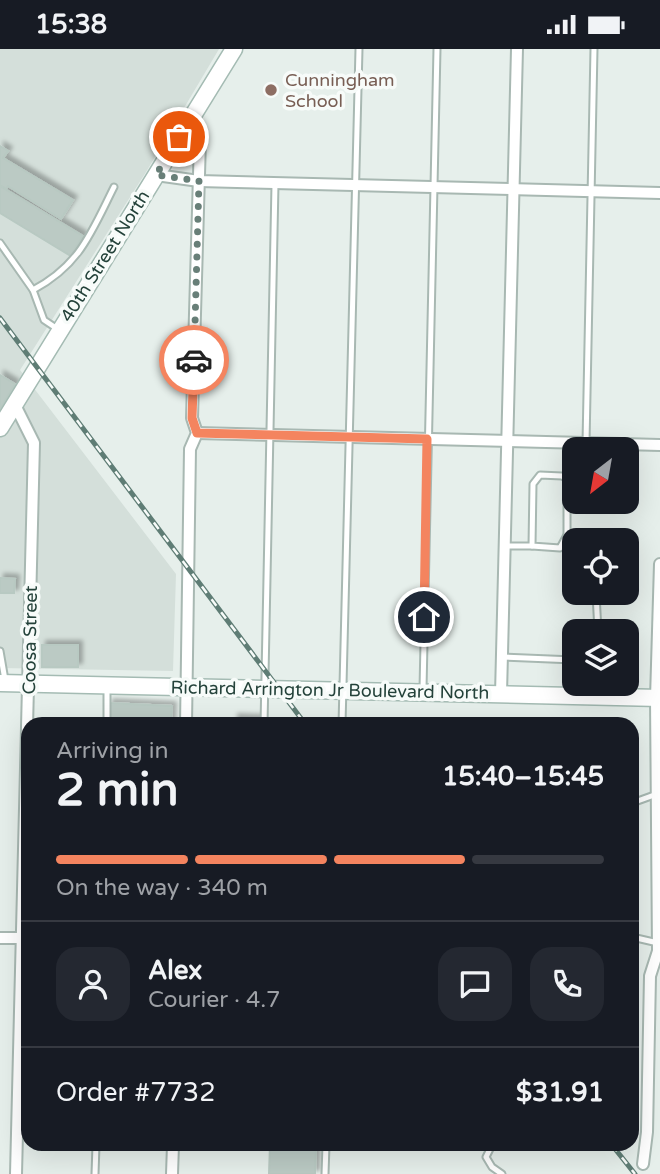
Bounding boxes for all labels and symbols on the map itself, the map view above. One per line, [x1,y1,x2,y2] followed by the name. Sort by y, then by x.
[285,69,395,112] place label: Cunningham School
[263,82,279,98] marker: Cunningham School
[149,107,209,167] pin
[56,186,154,326] street label: 40th Street North
[159,325,229,395] courier
[562,437,639,515] north arrow
[18,585,42,695] street label: Coosa Street
[394,587,454,647] pin
[170,676,490,704] street label: Richard Arrington Jr Boulevard North

